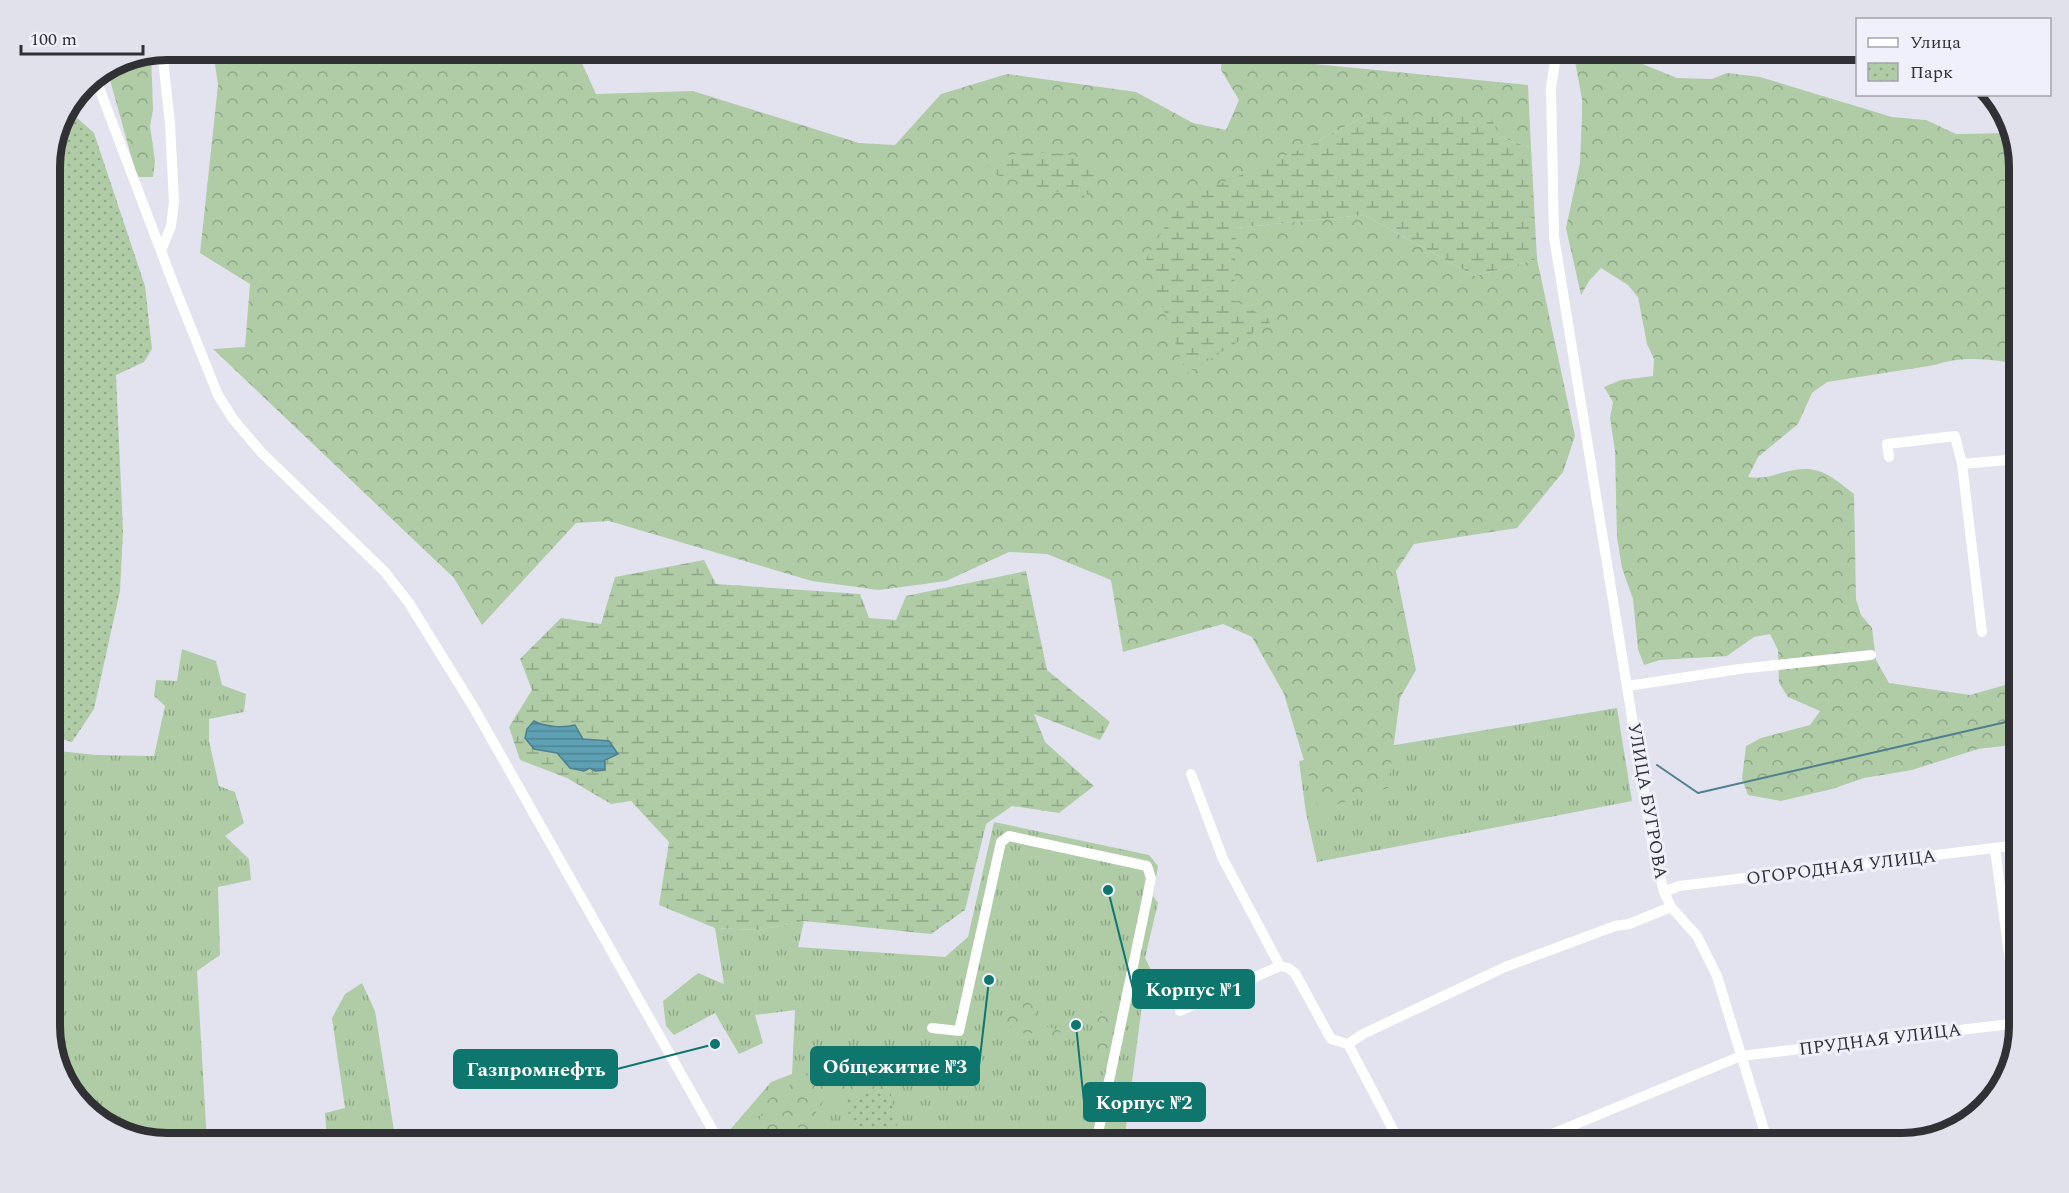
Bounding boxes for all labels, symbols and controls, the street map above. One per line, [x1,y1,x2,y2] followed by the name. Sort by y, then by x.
[21,18,142,56] scale bar
[1856,18,2051,96] legend
[30,26,77,53] text: 100 m
[1910,29,1961,56] text: Улица
[1910,59,1953,86] text: Парк
[1620,721,1675,881] street label: УЛИЦА БУГРОВА
[1745,842,1937,893] street label: ОГОРОДНАЯ УЛИЦА
[1133,970,1254,1008] callout: Корпус №1
[1146,975,1242,1005] text: Корпус №1
[1797,1016,1963,1063] street label: ПРУДНАЯ УЛИЦА
[811,1047,979,1085] callout: Общежитие №3
[454,1050,617,1088] callout: Газпромнефть
[823,1052,967,1082] text: Общежитие №3
[466,1055,606,1085] text: Газпромнефть
[1084,1083,1205,1121] callout: Корпус №2
[1096,1088,1192,1118] text: Корпус №2

